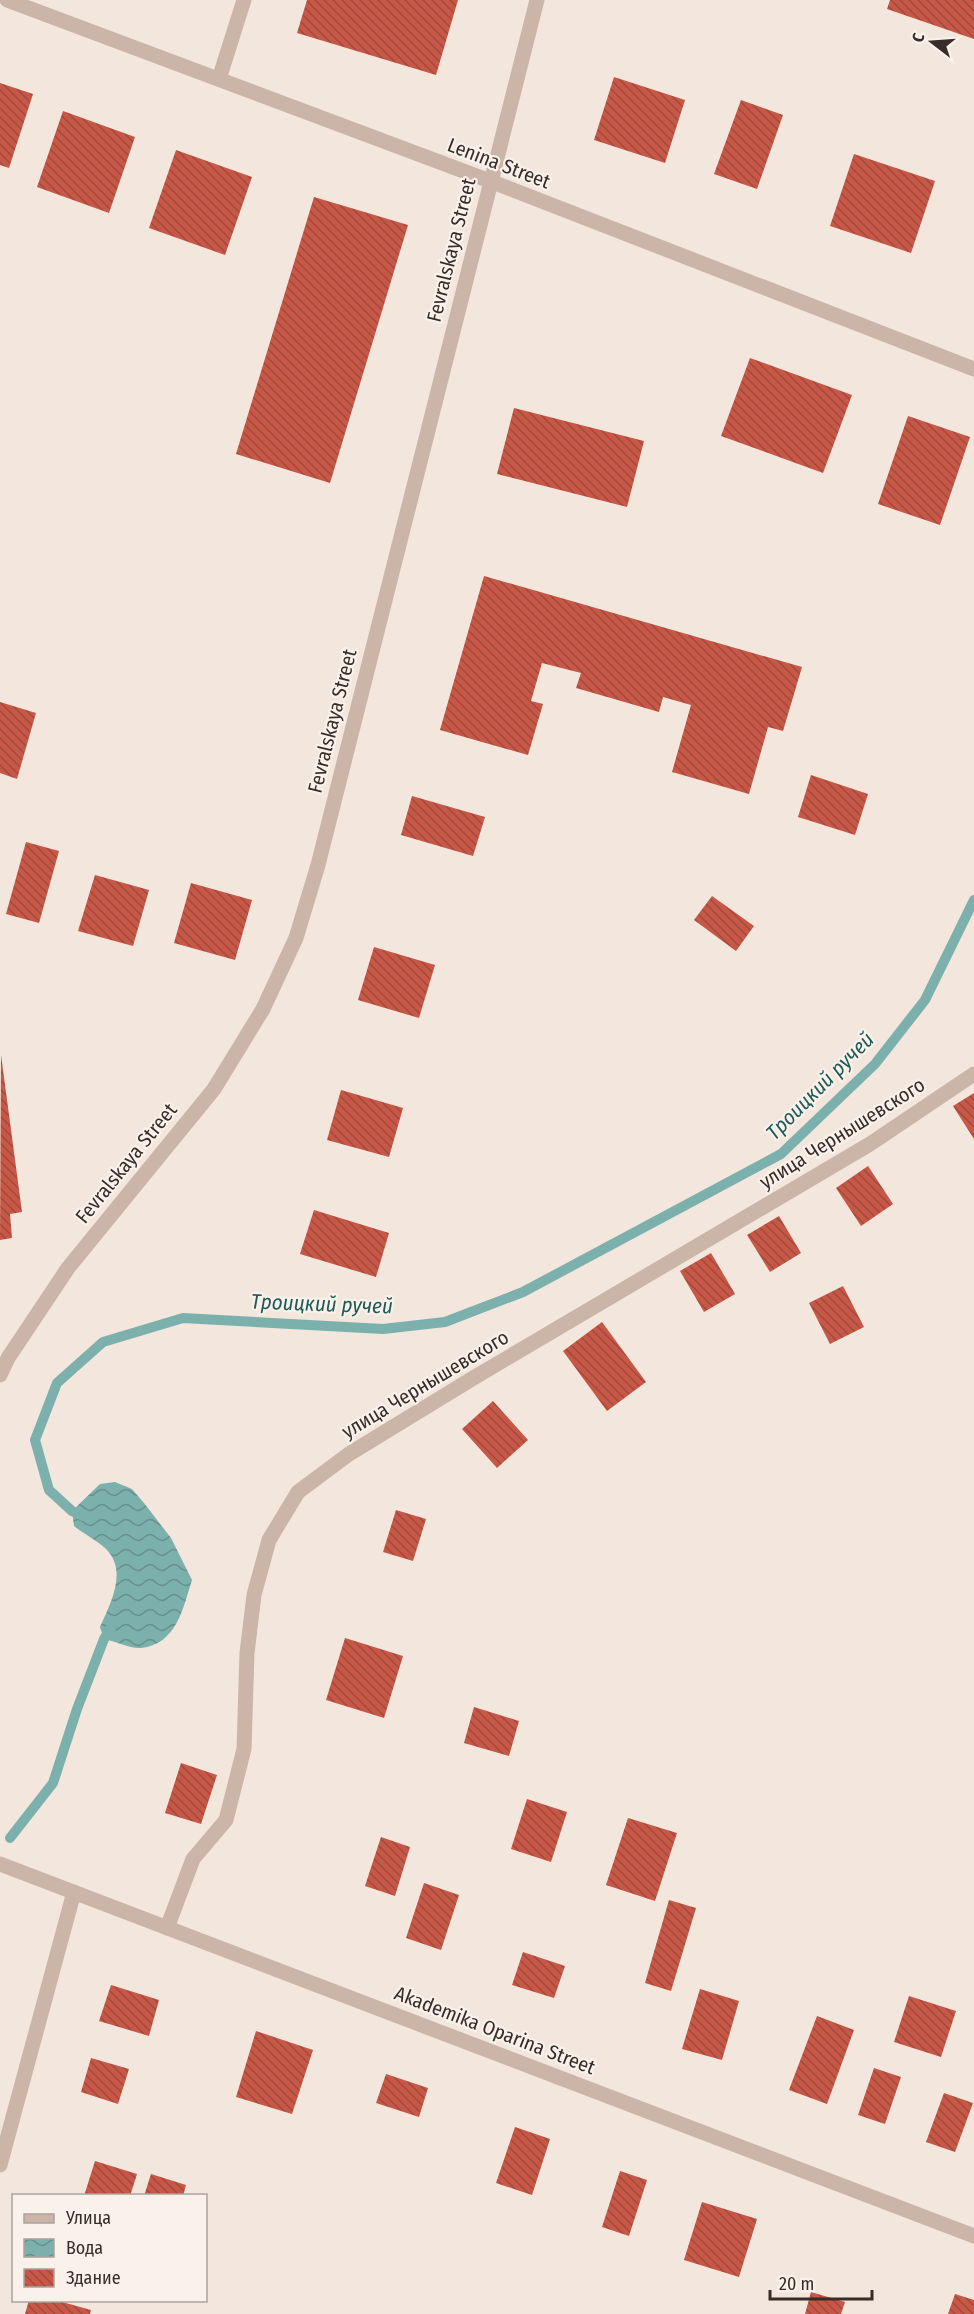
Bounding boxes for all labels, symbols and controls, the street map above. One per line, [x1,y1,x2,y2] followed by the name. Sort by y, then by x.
[902,12,962,72] north arrow
[908,30,929,45] text: С
[444,132,554,194] street label: Lenina Street
[422,175,481,324] street label: Fevralskaya Street
[303,646,362,795] street label: Fevralskaya Street
[761,1027,879,1145] water label: Троицкий ручей
[755,1072,929,1194] street label: улица Чернышевского
[70,1098,182,1228] street label: Fevralskaya Street
[251,1289,393,1319] water label: Троицкий ручей
[337,1325,513,1443] street label: улица Чернышевского
[391,1981,599,2080] street label: Akademika Oparina Street
[12,2194,207,2302] legend
[65,2207,111,2229] text: Улица
[66,2237,103,2259] text: Вода
[770,2263,872,2301] scale bar
[66,2267,121,2289] text: Здание
[779,2273,814,2295] text: 20 m

